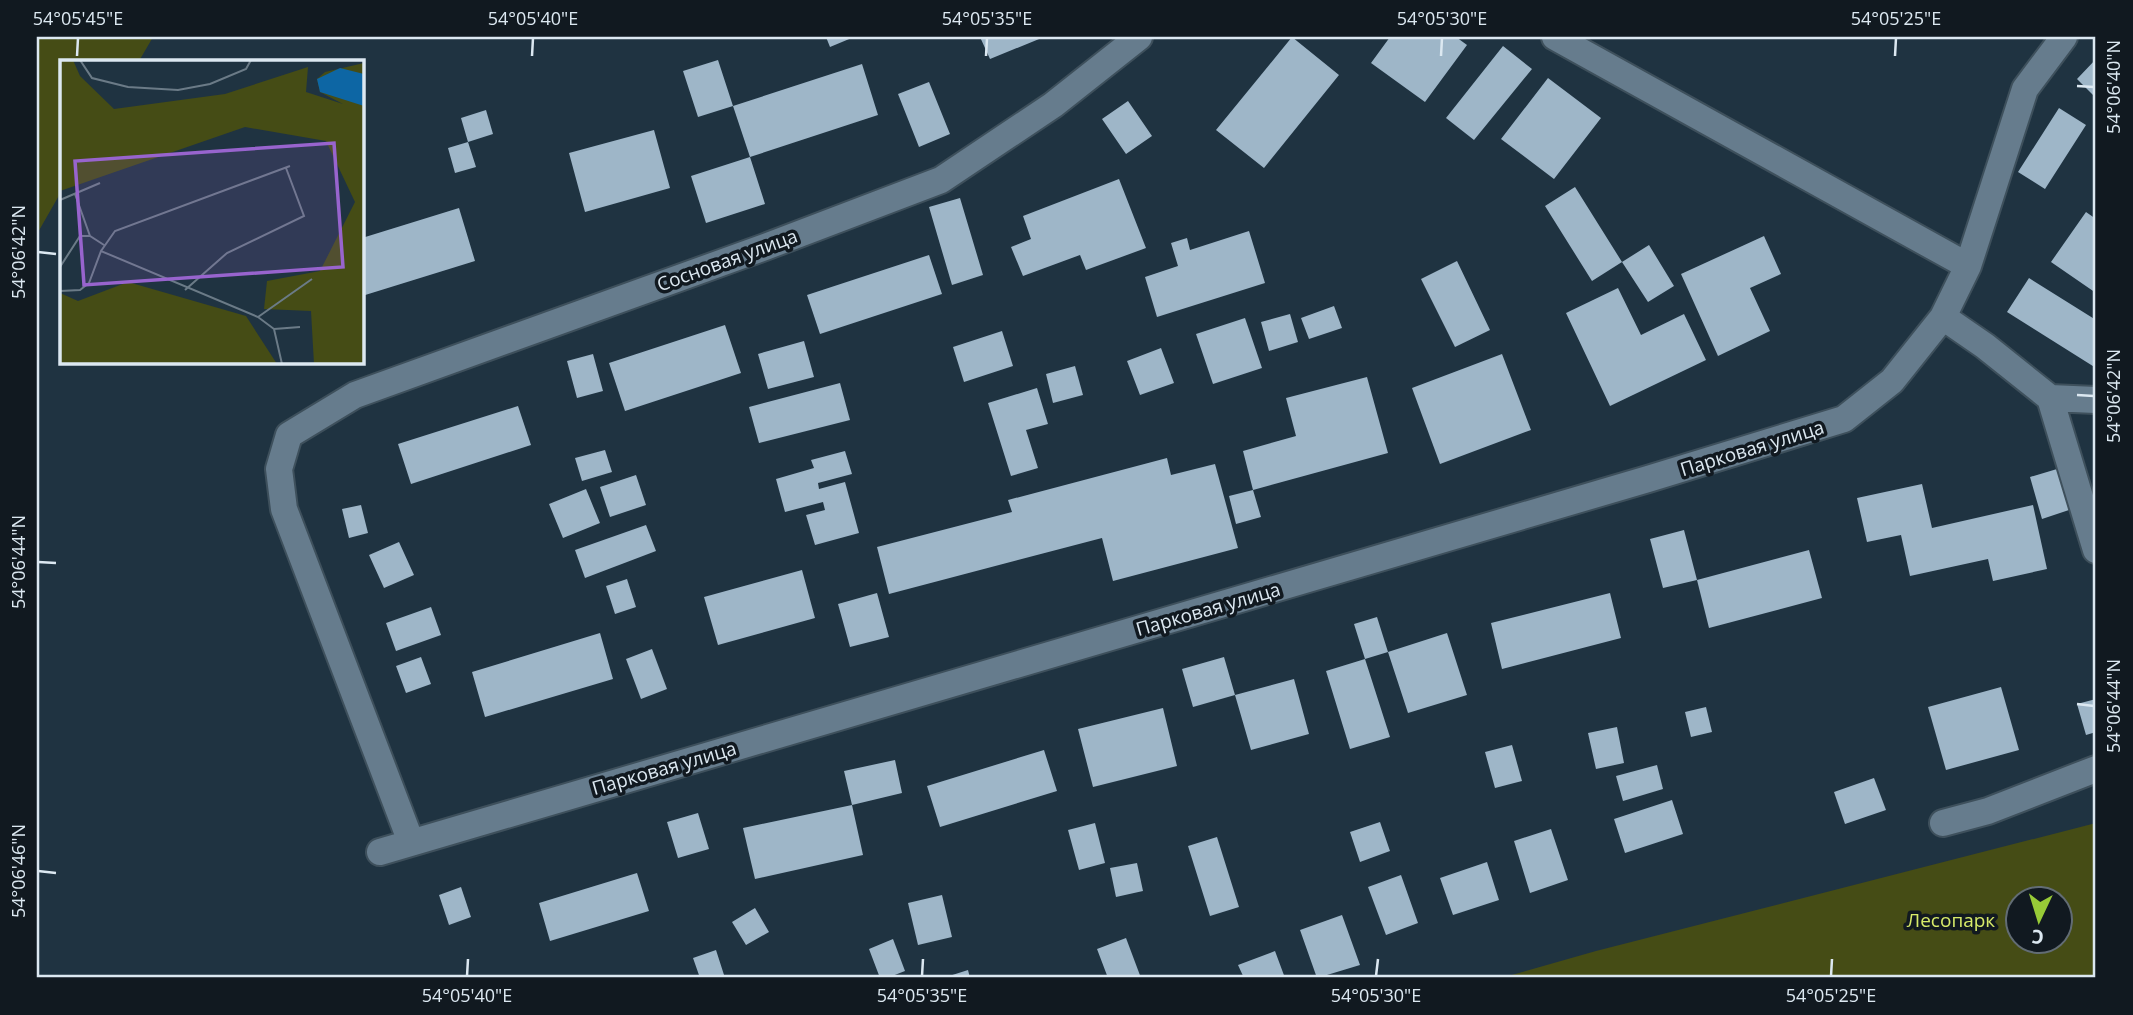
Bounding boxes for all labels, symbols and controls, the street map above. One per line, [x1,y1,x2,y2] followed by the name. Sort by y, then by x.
[33,6,123,30] text: 54°05'45"E
[488,6,578,30] text: 54°05'40"E
[942,6,1032,30] text: 54°05'35"E
[1397,6,1487,30] text: 54°05'30"E
[1851,6,1941,30] text: 54°05'25"E
[2101,40,2125,134] text: 54°06'40"N
[60,60,364,364] inset map
[6,205,30,299] text: 54°06'42"N
[653,223,801,297] street label: Сосновая улица
[2101,349,2125,443] text: 54°06'42"N
[1677,414,1827,482] street label: Парковая улица
[6,515,30,609] text: 54°06'44"N
[1133,576,1283,642] street label: Парковая улица
[2101,659,2125,753] text: 54°06'44"N
[589,735,739,801] street label: Парковая улица
[6,824,30,918] text: 54°06'46"N
[2004,886,2074,956] north arrow
[1907,907,1995,933] park label: Лесопарк
[2031,924,2045,950] text: С
[422,983,512,1007] text: 54°05'40"E
[877,983,967,1007] text: 54°05'35"E
[1331,983,1421,1007] text: 54°05'30"E
[1786,983,1876,1007] text: 54°05'25"E

